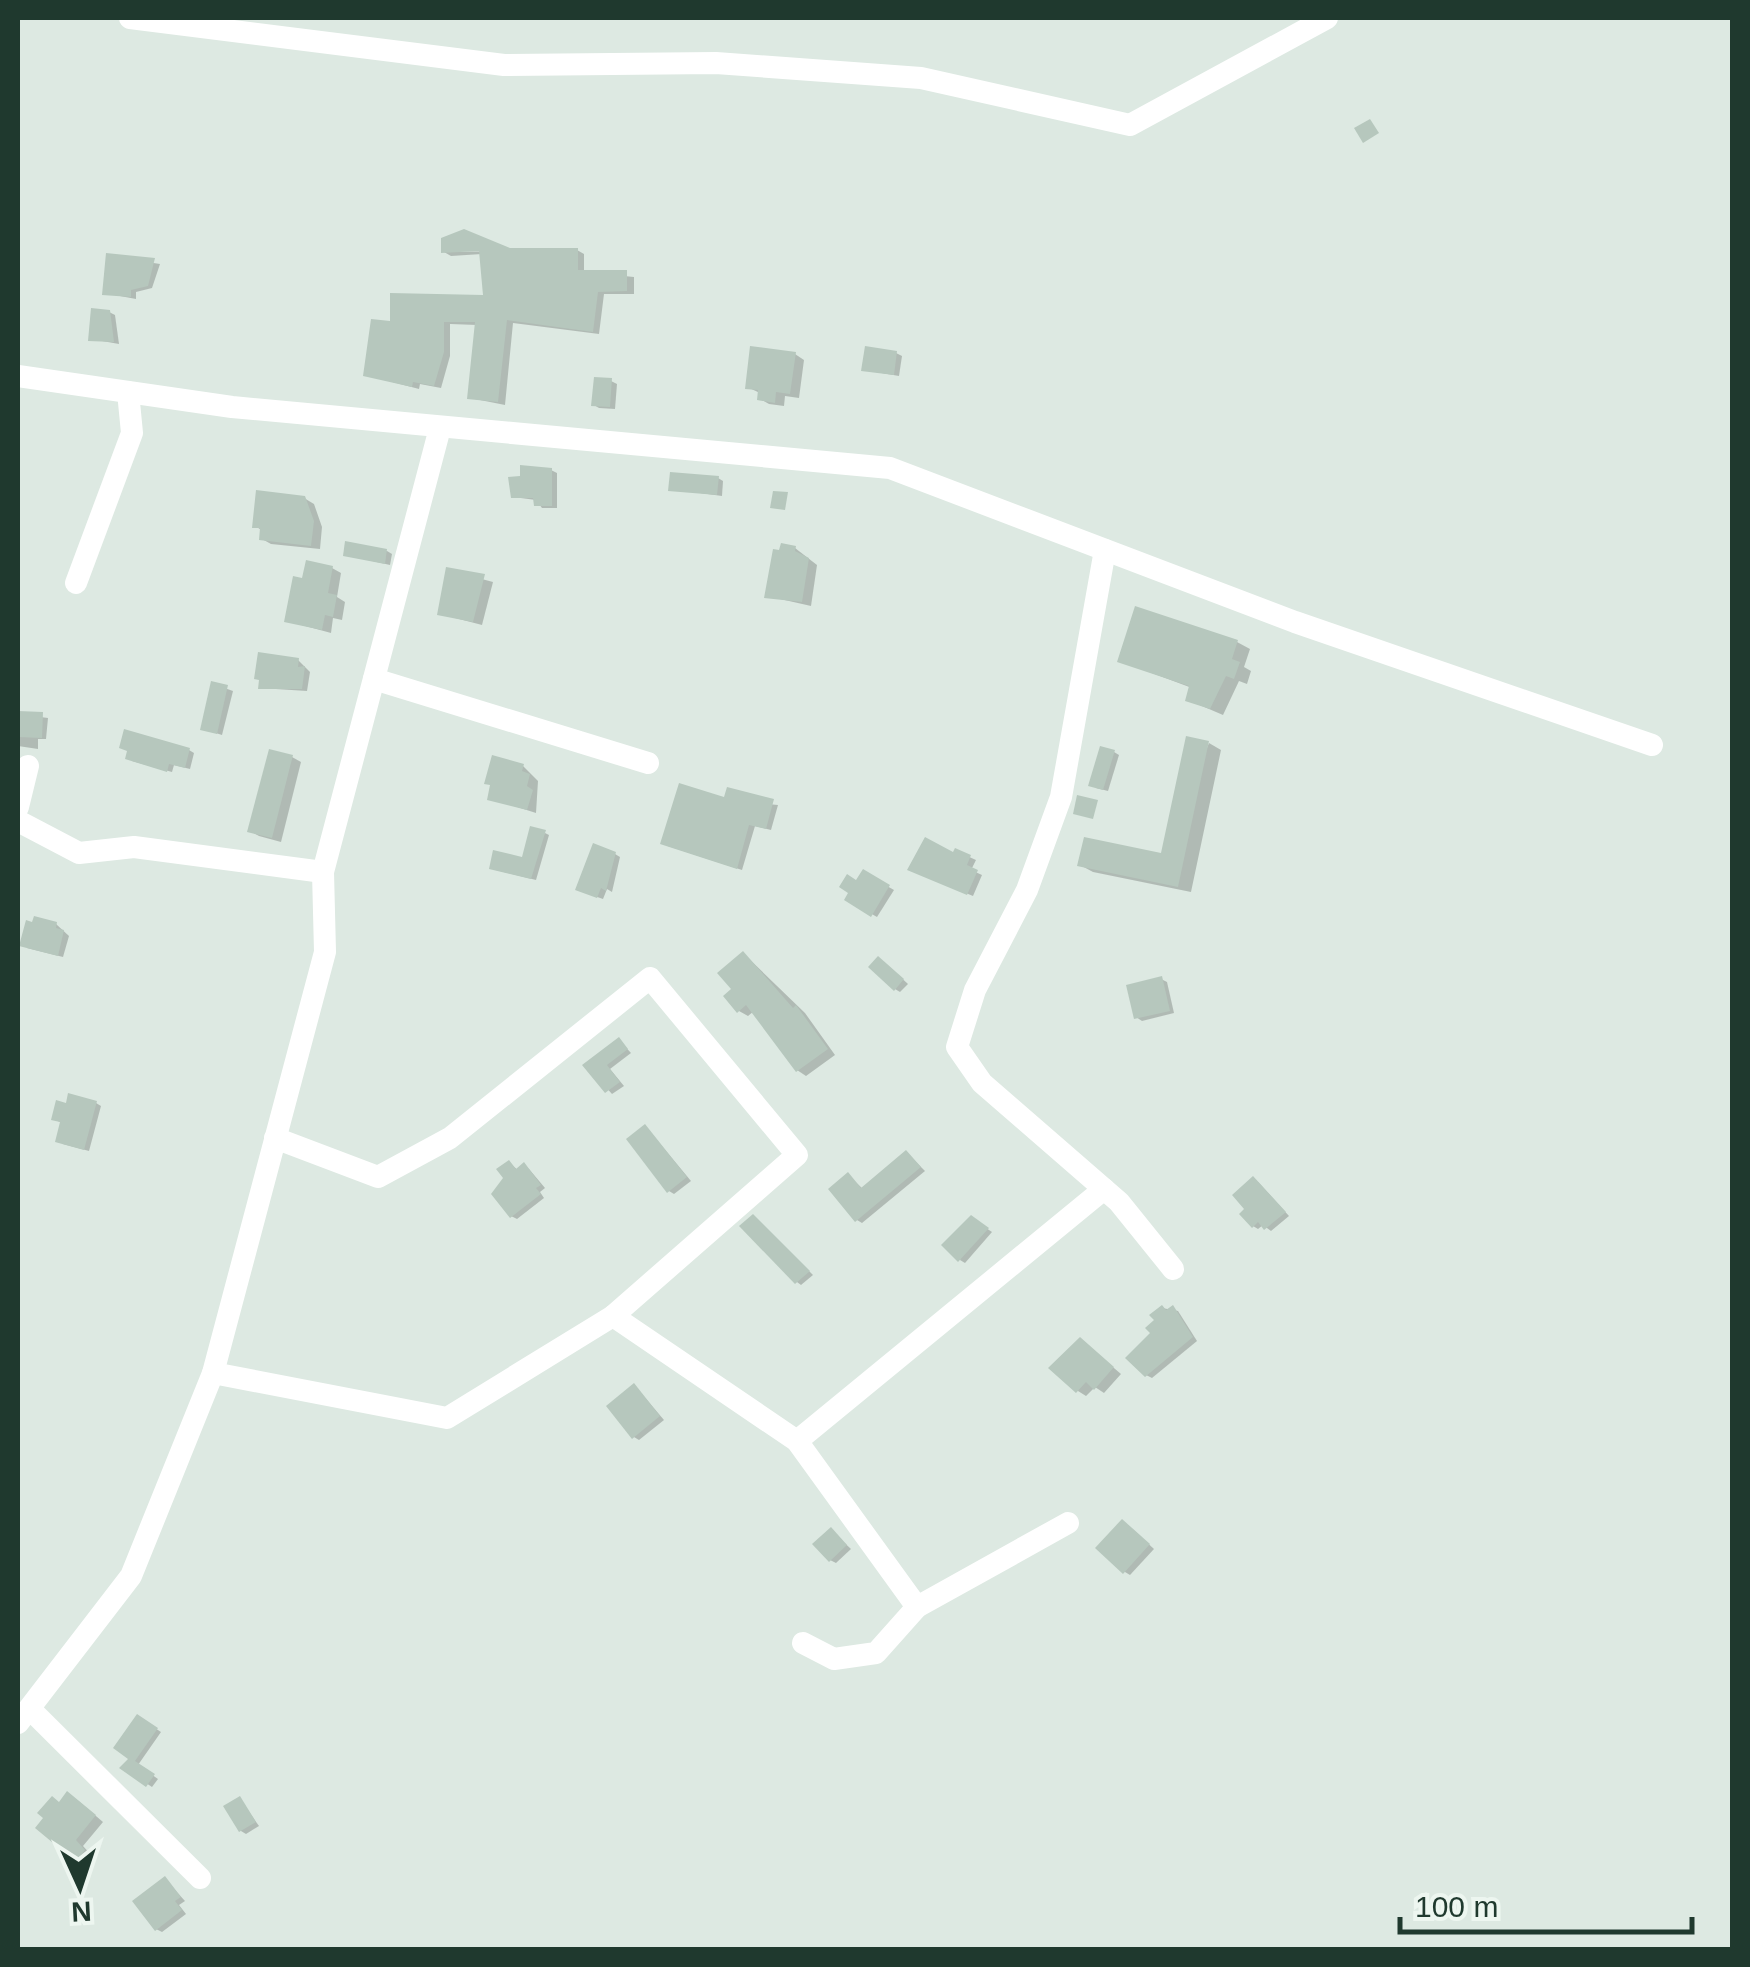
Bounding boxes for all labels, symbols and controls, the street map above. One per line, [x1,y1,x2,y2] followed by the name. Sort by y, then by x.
[30,1837,130,1937] north arrow
[1400,1872,1692,1934] scale bar
[1415,1890,1498,1923] text: 100 m
[70,1895,92,1927] text: N

